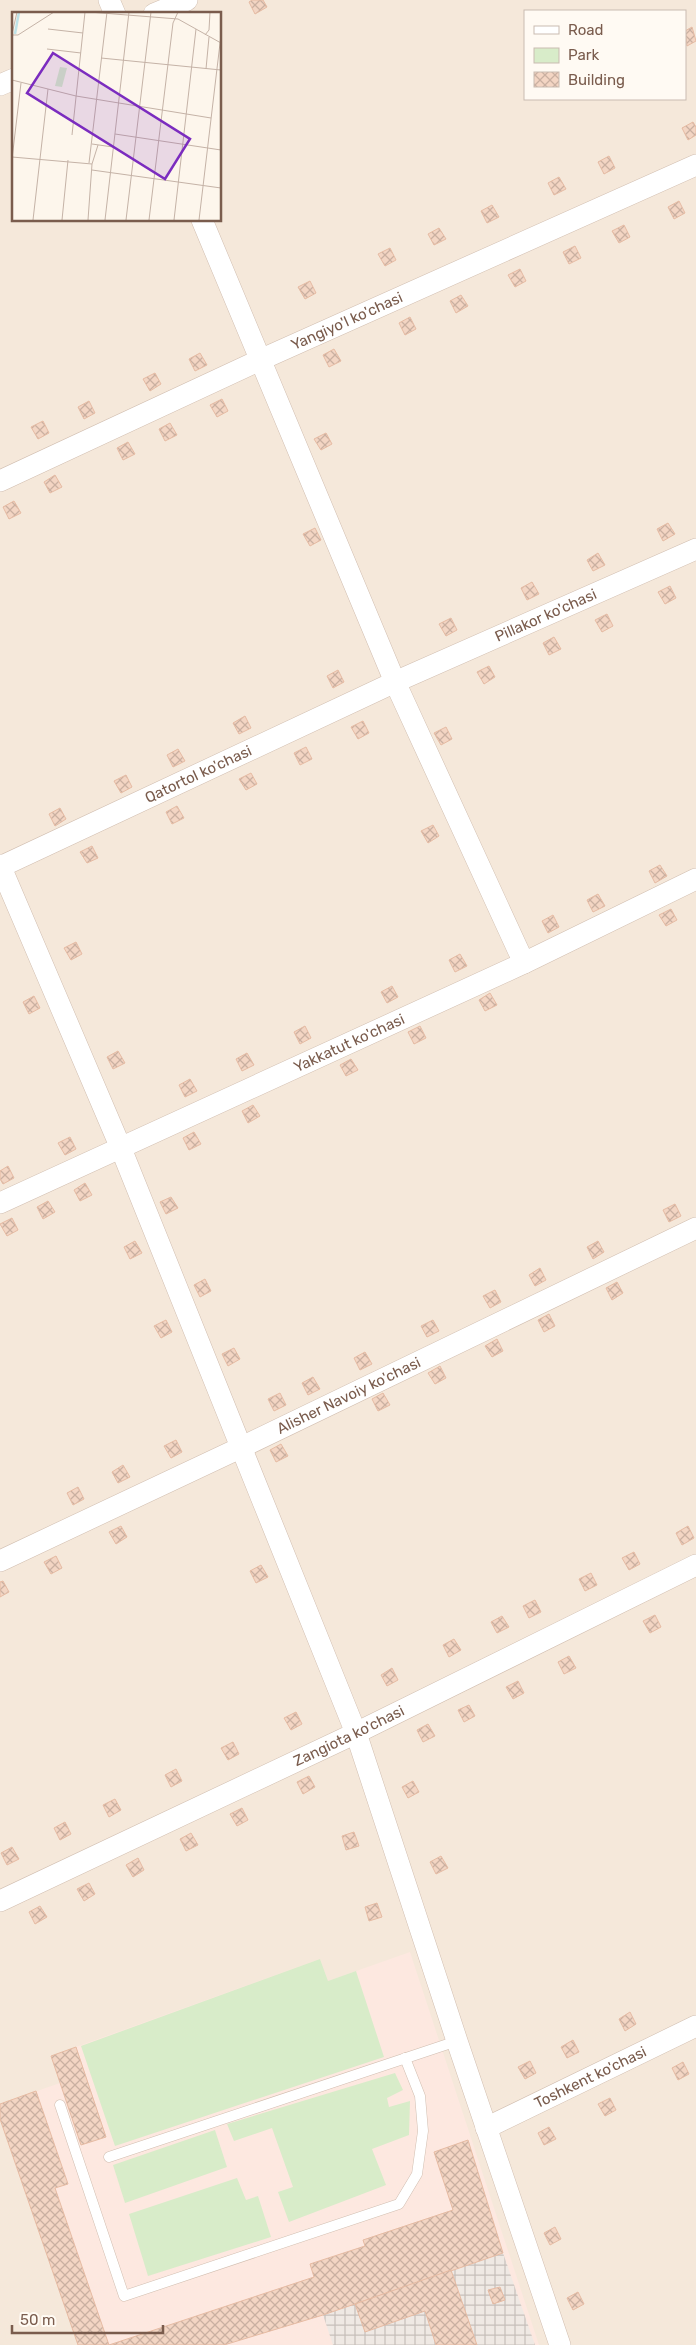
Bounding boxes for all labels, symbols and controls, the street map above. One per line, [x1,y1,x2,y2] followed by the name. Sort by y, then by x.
[524,10,686,100] legend
[12,12,221,221] inset map
[568,21,604,39] text: Road
[568,46,599,64] text: Park
[568,71,625,89] text: Building
[288,288,406,354] street label: Yangiyo'l ko'chasi
[492,585,599,646] street label: Pillakor ko'chasi
[142,741,255,807] street label: Qatortol ko'chasi
[291,1010,407,1076] street label: Yakkatut ko'chasi
[274,1353,424,1438] street label: Alisher Navoiy ko'chasi
[291,1702,407,1770] street label: Zangiota ko'chasi
[531,2042,649,2112] street label: Toshkent ko'chasi
[12,2302,164,2334] scale bar
[20,2311,55,2329] text: 50 m

